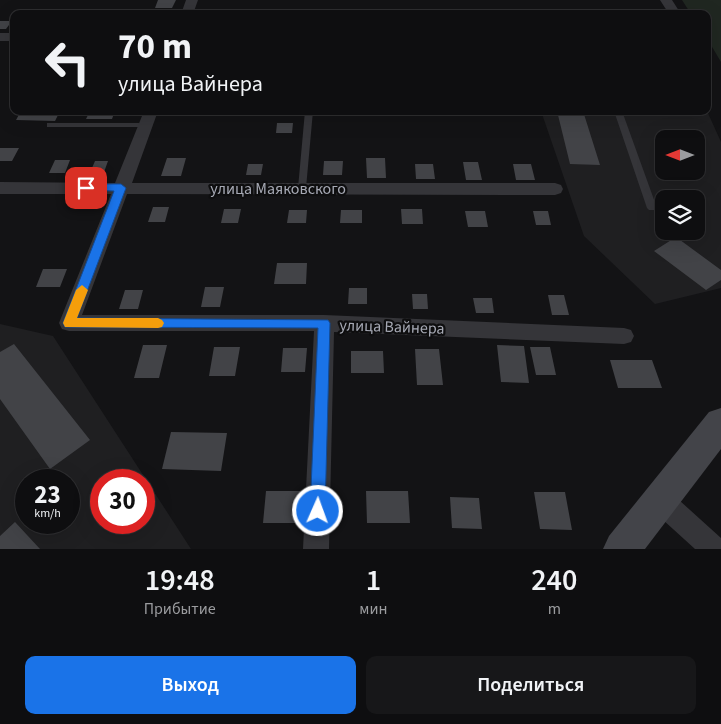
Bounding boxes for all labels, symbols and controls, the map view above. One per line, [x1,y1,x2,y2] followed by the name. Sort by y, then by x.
[118,22,192,72] text: 70 m
[35,30,100,95] icon: left
[118,68,263,100] text: улица Вайнера
[655,130,705,180] north arrow
[655,130,705,240] map controls
[65,167,107,209] pin
[72,174,100,202] icon: arrive
[210,178,346,200] street label: улица Маяковского
[655,190,705,240] button: layers
[339,314,445,340] street label: улица Вайнера
[90,469,155,534] speed limit sign: 30
[34,477,61,513] text: 23
[291,484,343,536] position arrow
[34,505,61,522] text: km/h
[145,559,215,602] text: 19:48
[366,559,381,602] text: 1
[531,559,577,602] text: 240
[144,598,216,620] text: Прибытие
[359,598,388,620] text: мин
[548,598,561,620] text: m
[25,656,356,714] button: Выход
[366,656,696,714] button: Поделиться

